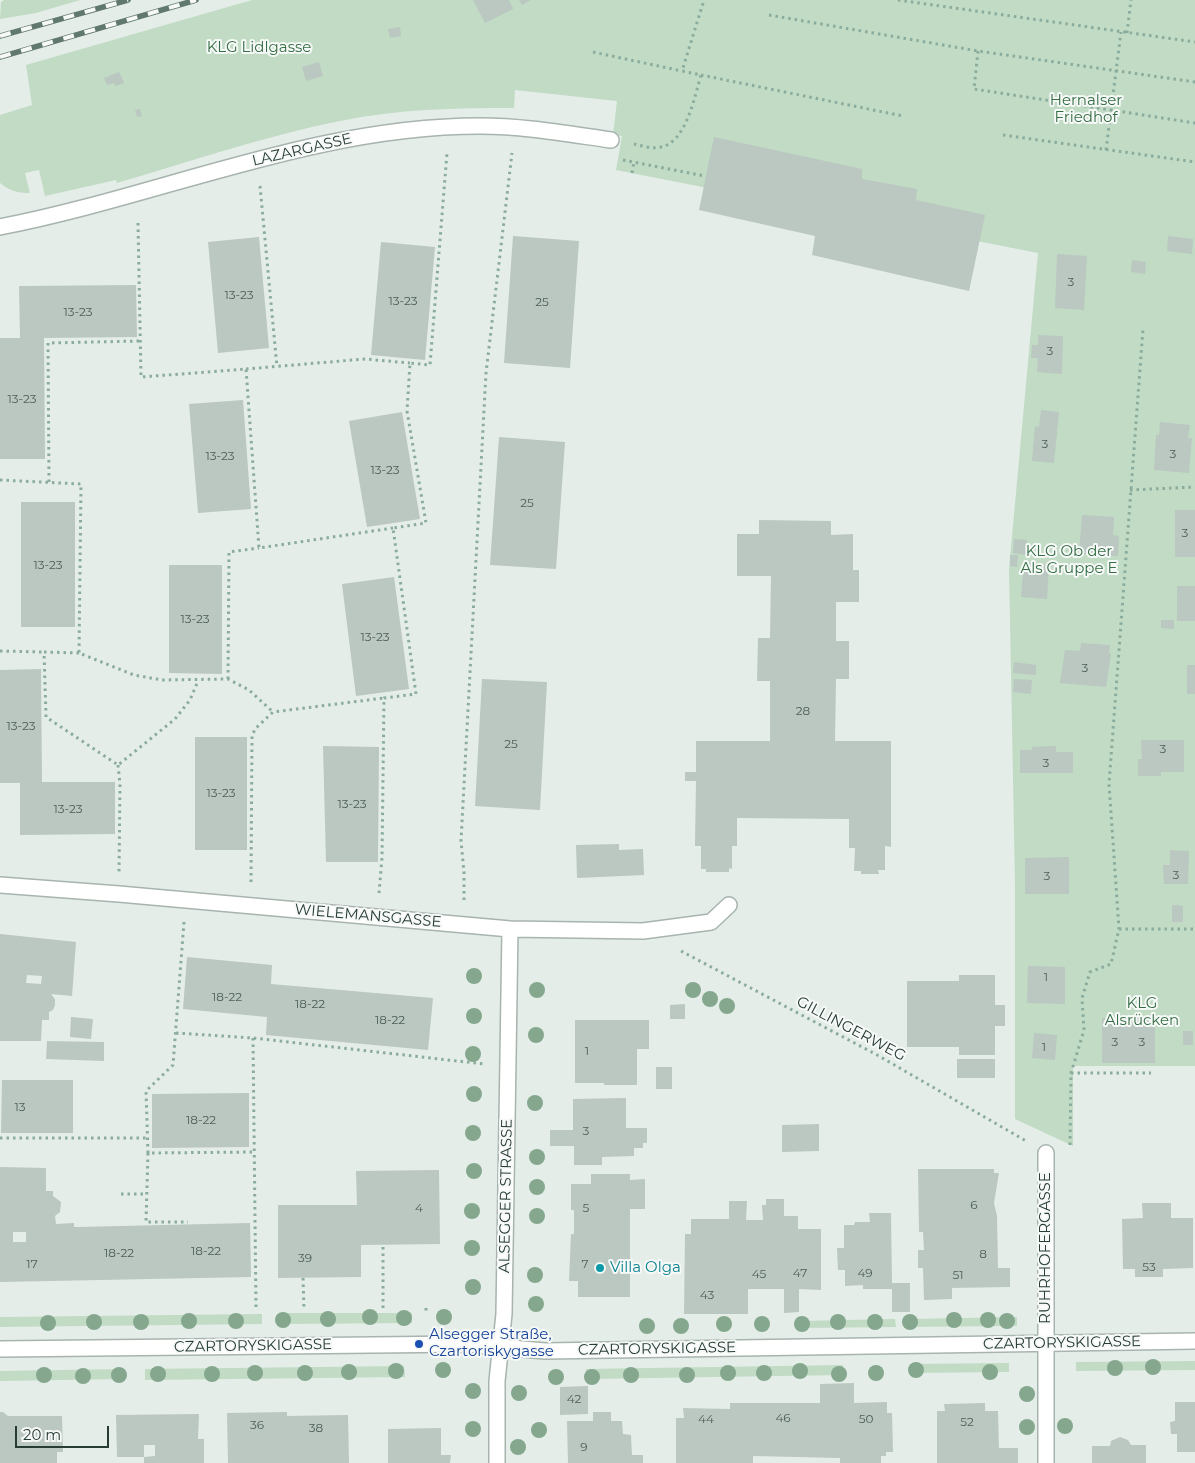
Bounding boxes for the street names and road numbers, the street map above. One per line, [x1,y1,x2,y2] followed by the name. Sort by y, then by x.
[250,130,354,170] street label: LAZARGASSE
[294,901,442,931] street label: WIELEMANSGASSE
[793,993,909,1065] street label: GILLINGERWEG
[496,1119,516,1273] street label: ALSEGGER STRASSE
[1037,1172,1055,1324] street label: RUHRHOFERGASSE
[983,1333,1141,1353] street label: CZARTORYSKIGASSE
[174,1336,332,1356] street label: CZARTORYSKIGASSE
[578,1339,736,1359] street label: CZARTORYSKIGASSE

